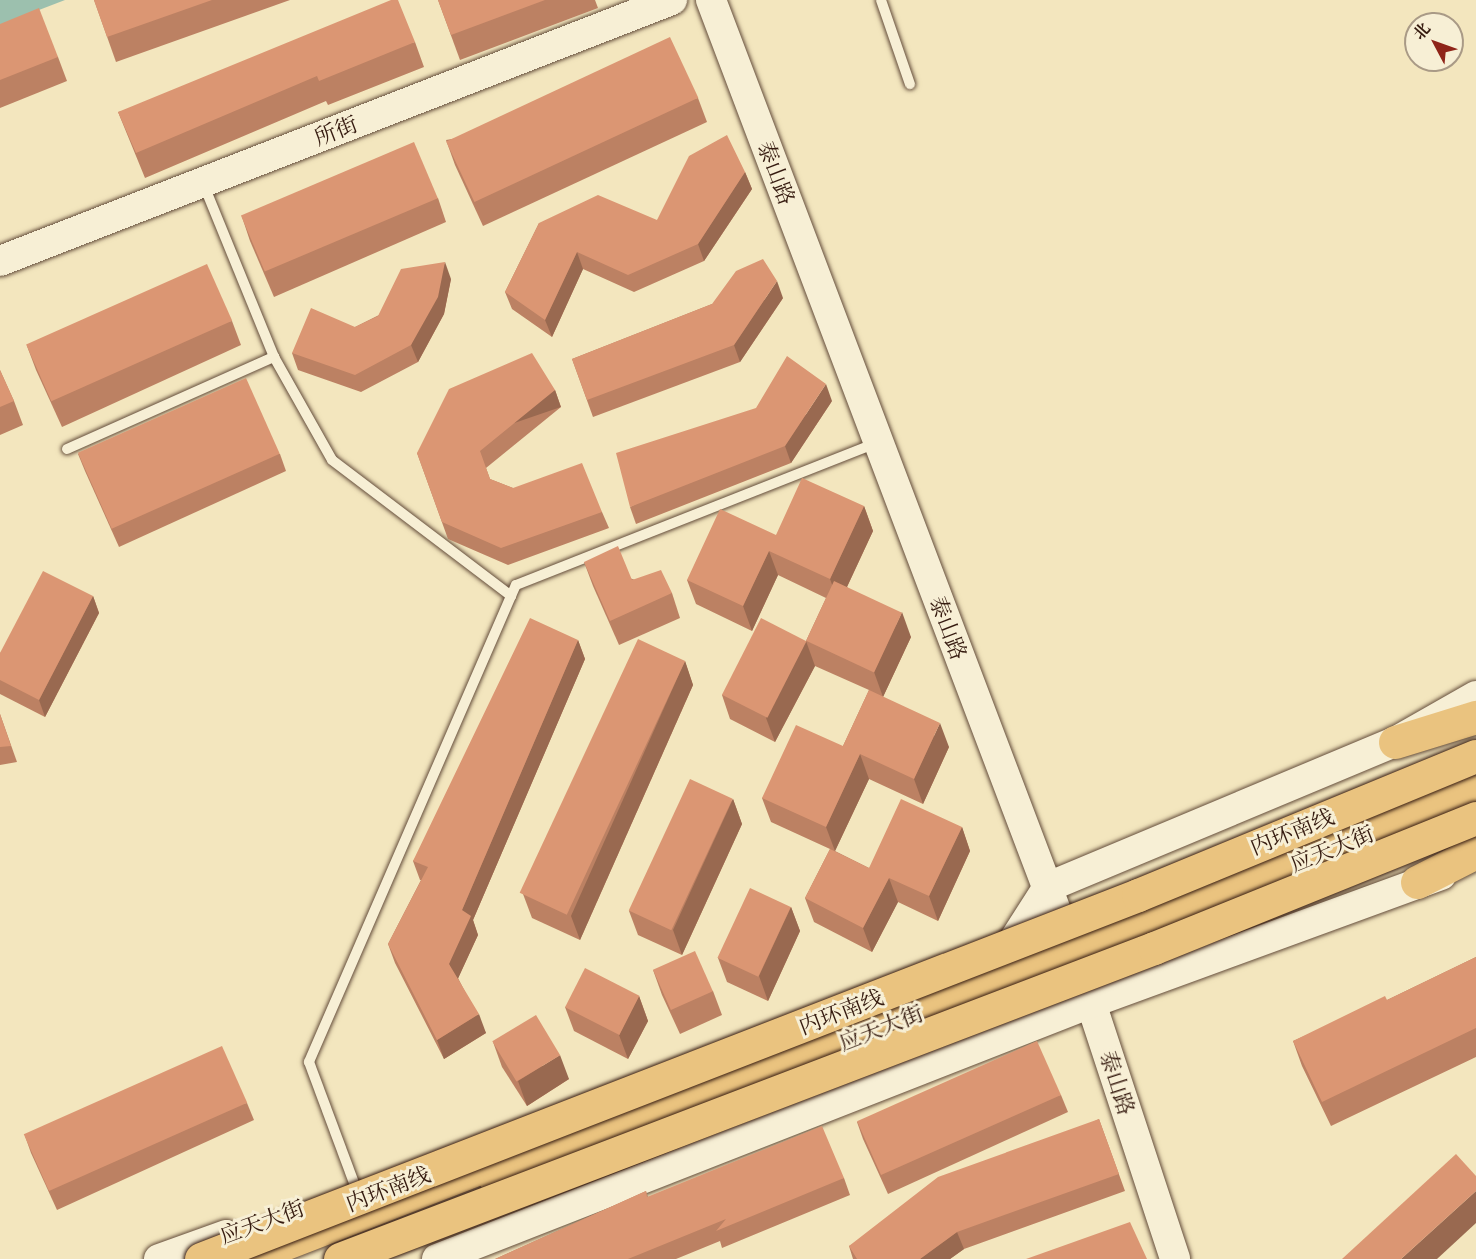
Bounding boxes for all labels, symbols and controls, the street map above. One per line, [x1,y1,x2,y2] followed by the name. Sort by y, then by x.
[1404,12,1464,72] north arrow
[1409,19,1434,43] text: 北
[311,111,361,151] street label: 所街
[752,137,800,209] street label: 泰山路
[924,592,972,664] street label: 泰山路
[1246,803,1338,861] street label: 内环南线
[1286,820,1378,878] street label: 应天大街
[795,984,887,1040] street label: 内环南线
[835,1000,927,1056] street label: 应天大街
[1094,1048,1140,1118] street label: 泰山路
[342,1161,434,1217] street label: 内环南线
[216,1195,308,1249] street label: 应天大街

